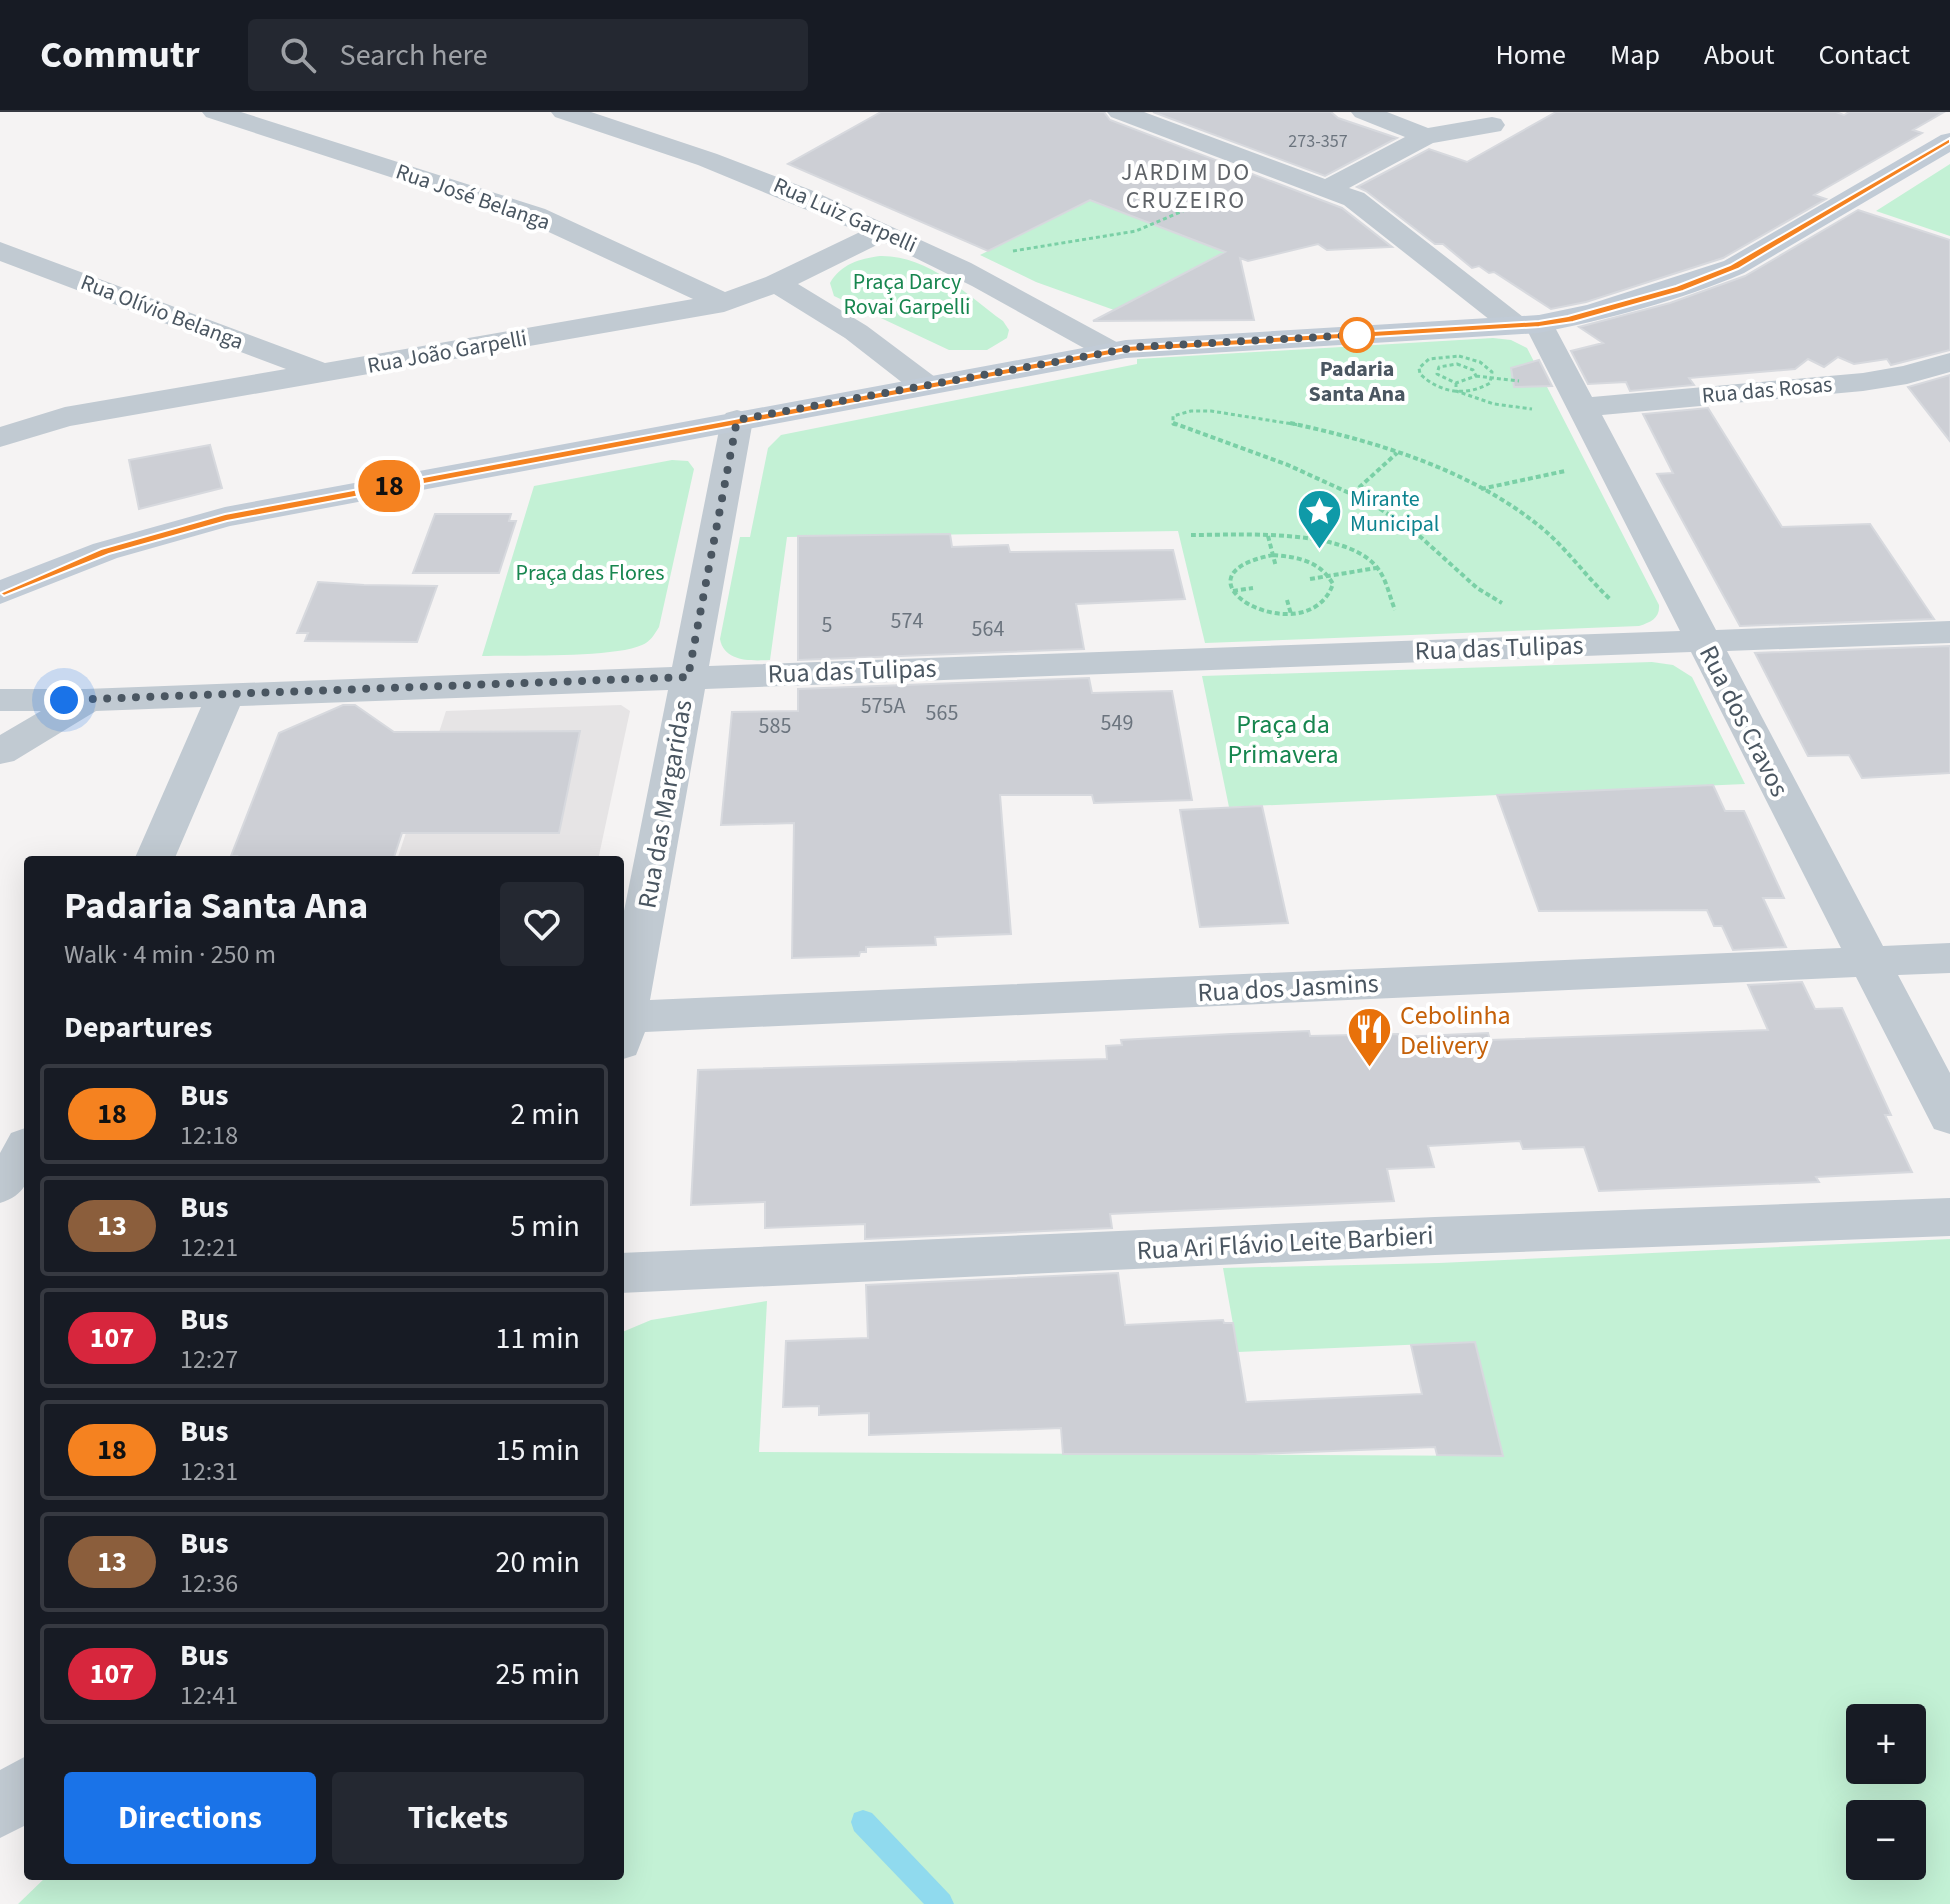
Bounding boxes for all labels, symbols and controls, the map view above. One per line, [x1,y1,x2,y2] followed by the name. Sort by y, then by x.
[248,19,808,91] search box
[40,28,200,82] text: Commutr
[276,33,320,77] icon: search
[340,34,488,77] text: Search here
[1495,35,1566,75] text: Home
[1610,35,1660,75] text: Map
[1704,35,1775,75] text: About
[1819,35,1910,75] text: Contact
[1288,129,1348,154] house number: 273-357
[1121,155,1251,218] district label: JARDIM DO CRUZEIRO
[392,156,554,238] street label: Rua José Belanga
[768,169,922,261] street label: Rua Luiz Garpelli
[76,266,248,358] street label: Rua Olívio Belanga
[844,266,970,323] park label: Praça Darcy Rovai Garpelli
[1340,318,1374,352] marker: Padaria Santa Ana
[365,322,529,382] street label: Rua João Garpelli
[1308,353,1406,410] place label: Padaria Santa Ana
[1701,368,1833,412] street label: Rua das Rosas
[353,460,425,512] line badge: 18
[374,466,404,506] text: 18
[1350,483,1439,540] place label: Mirante Municipal
[1295,488,1343,551] place icon: Mirante Municipal
[516,557,664,589] park label: Praça das Flores
[891,605,923,637] house number: 574
[822,609,832,641] house number: 5
[972,613,1004,645] house number: 564
[1414,627,1584,669] street label: Rua das Tulipas
[1690,639,1798,803] street label: Rua dos Cravos
[767,650,937,692] street label: Rua das Tulipas
[44,680,84,720] your location
[861,690,905,722] house number: 575A
[628,697,702,911] street label: Rua das Margaridas
[926,697,958,729] house number: 565
[1227,706,1339,773] park label: Praça da Primavera
[1101,707,1133,739] house number: 549
[759,710,791,742] house number: 585
[64,879,368,933] text: Padaria Santa Ana
[500,882,584,966] button: heart
[64,936,276,973] text: Walk · 4 min · 250 m
[1196,965,1380,1011] street label: Rua dos Jasmins
[1400,997,1511,1064] place label: Cebolinha Delivery
[64,1006,212,1049] text: Departures
[1345,1006,1393,1069] restaurant icon: Cebolinha Delivery
[180,1074,228,1117] text: Bus
[510,1093,580,1136] text: 2 min
[97,1094,127,1134] text: 18
[180,1117,238,1154] text: 12:18
[180,1186,228,1229] text: Bus
[510,1205,580,1248] text: 5 min
[97,1206,127,1246] text: 13
[1136,1217,1434,1269] street label: Rua Ari Flávio Leite Barbieri
[180,1229,238,1266] text: 12:21
[180,1298,228,1341] text: Bus
[496,1317,580,1360] text: 11 min
[90,1318,134,1358] text: 107
[180,1341,238,1378] text: 12:27
[180,1410,228,1453] text: Bus
[496,1429,580,1472] text: 15 min
[97,1430,127,1470] text: 18
[180,1453,238,1490] text: 12:31
[180,1522,228,1565] text: Bus
[496,1541,580,1584] text: 20 min
[97,1542,127,1582] text: 13
[180,1565,238,1602] text: 12:36
[180,1634,228,1677] text: Bus
[496,1653,580,1696] text: 25 min
[90,1654,134,1694] text: 107
[180,1677,238,1714] text: 12:41
[1846,1704,1926,1880] map controls
[1846,1704,1926,1784] button: +
[64,1772,316,1864] button: Directions
[332,1772,584,1864] button: Tickets
[1846,1800,1926,1880] button: −

